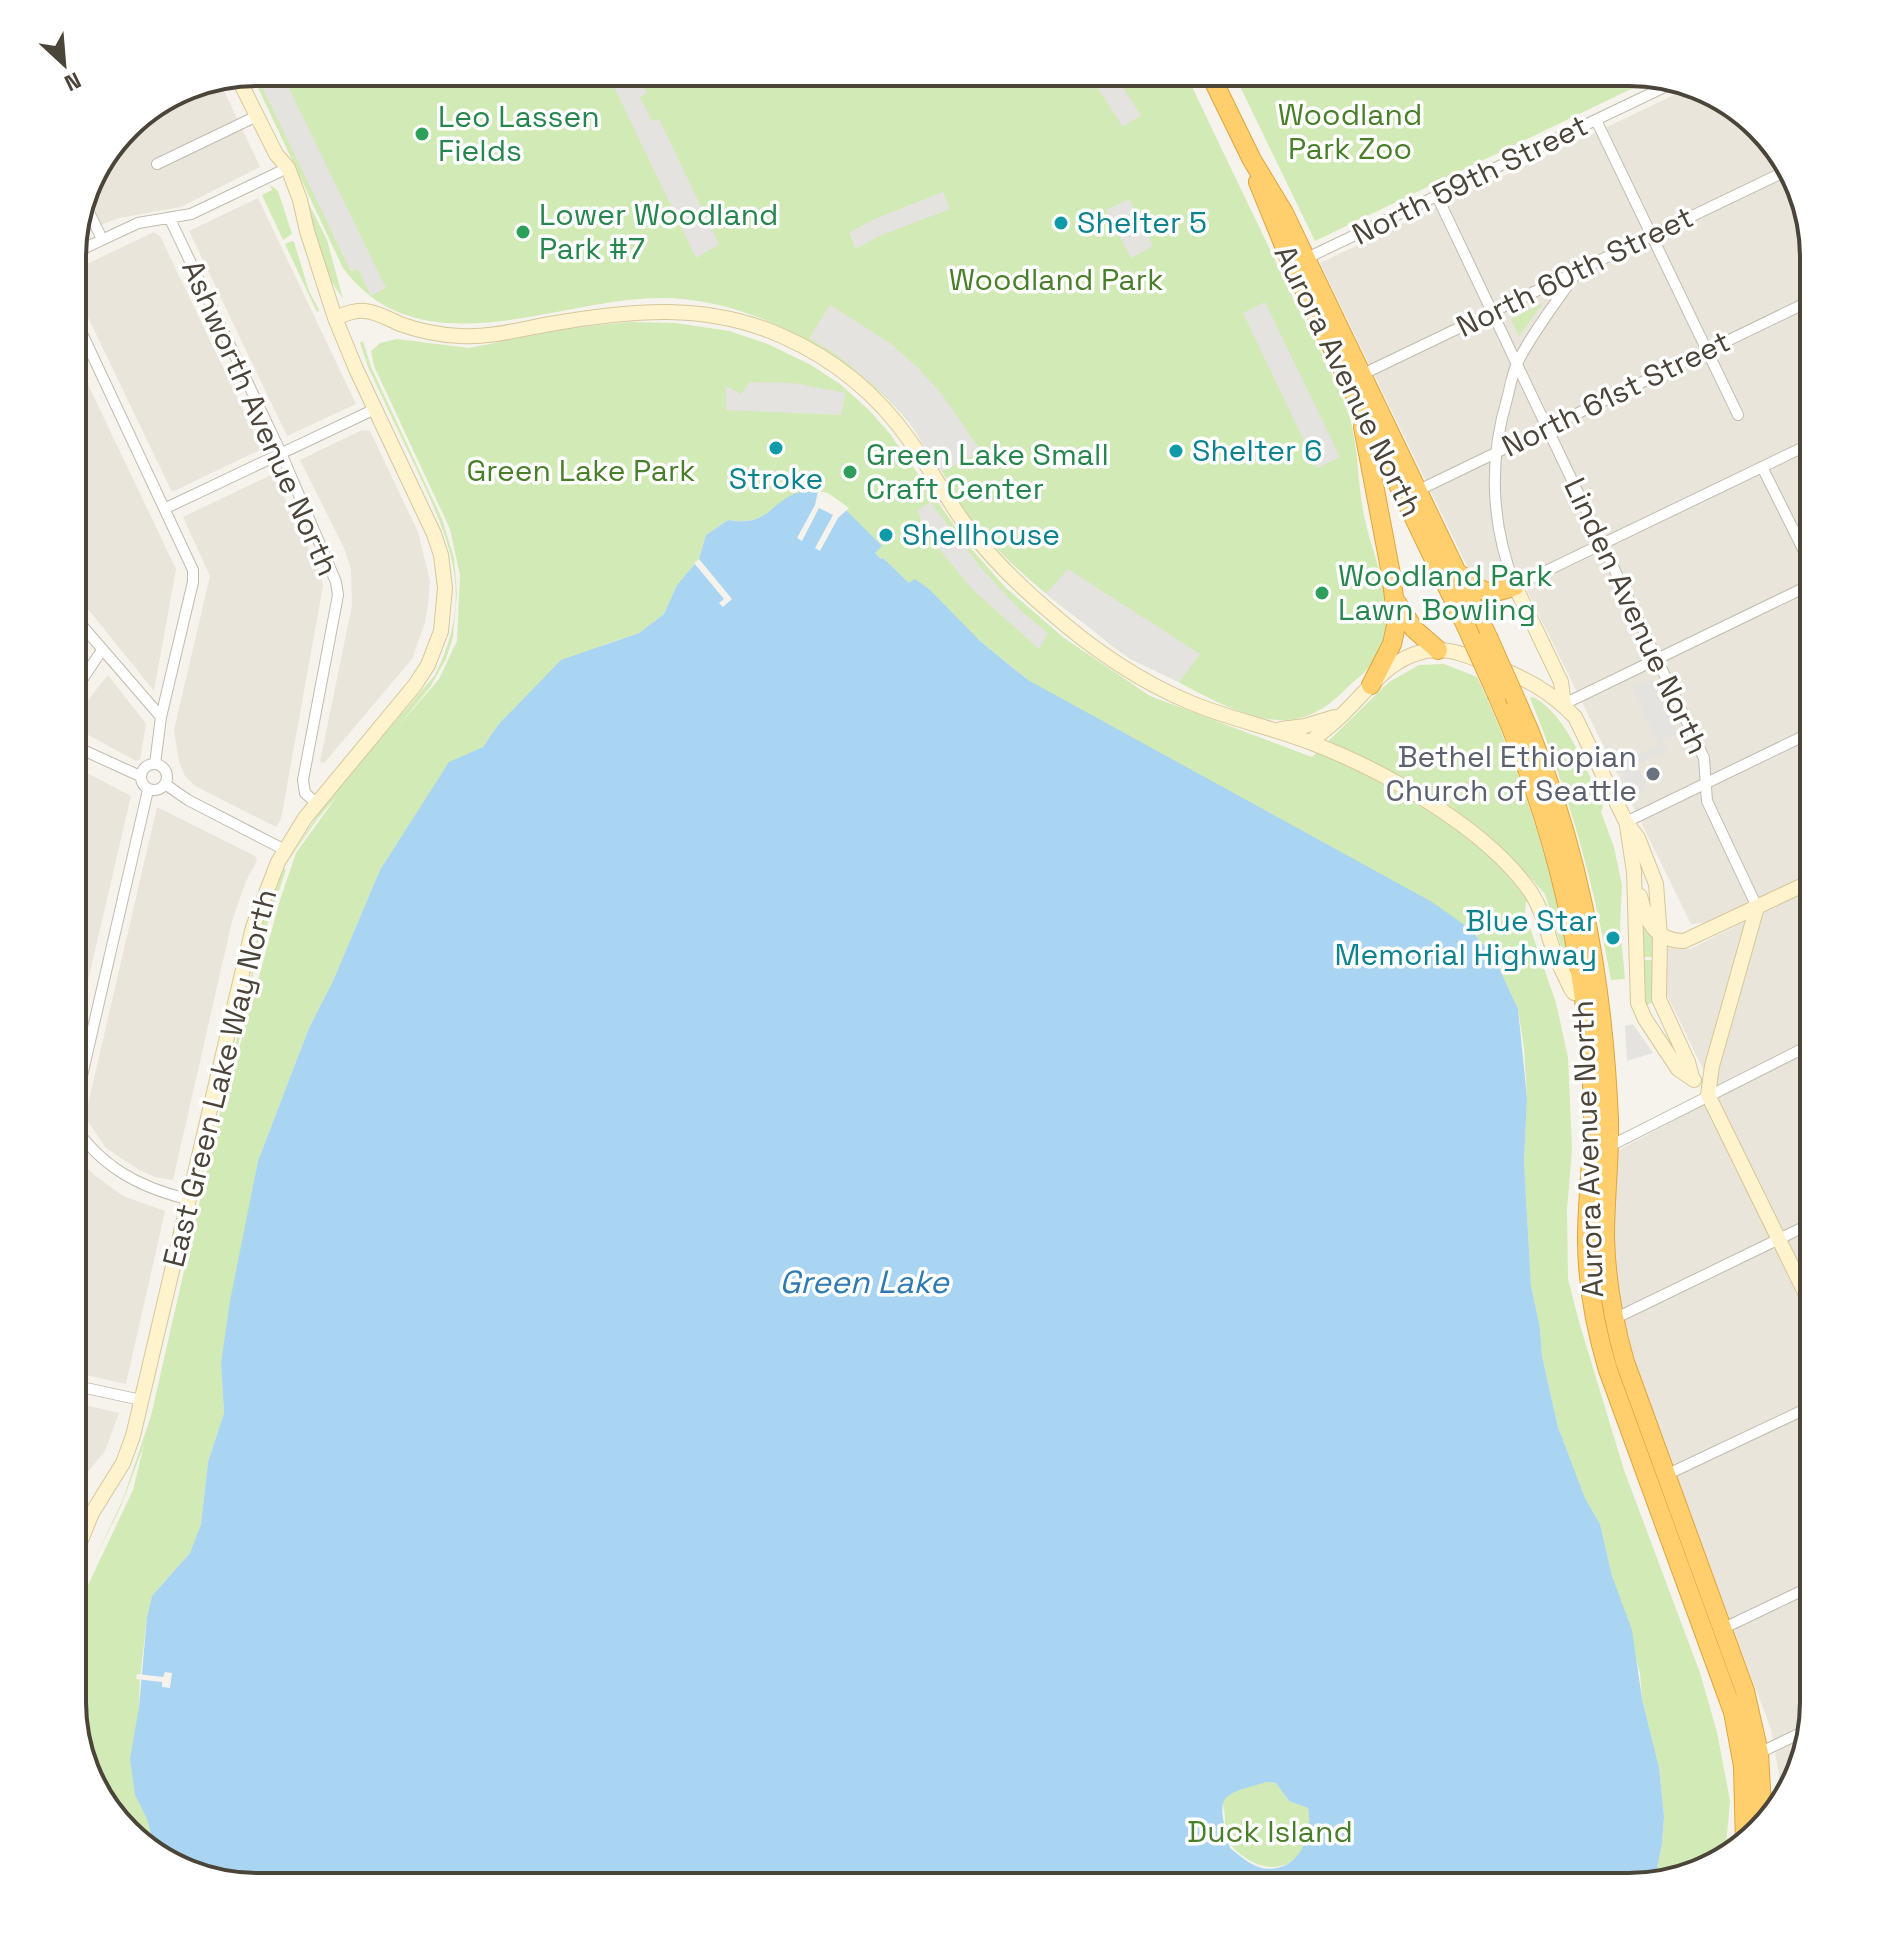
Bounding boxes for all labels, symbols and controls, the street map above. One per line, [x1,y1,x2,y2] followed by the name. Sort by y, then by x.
[24,24,104,104] north arrow
[60,66,86,98] text: N
[1278,95,1422,168] park label: Woodland Park Zoo
[438,97,600,170] place label: Leo Lassen Fields
[1345,106,1594,254] street label: North 59th Street
[413,125,431,143] marker: Leo Lassen Fields
[539,195,778,268] place label: Lower Woodland Park #7
[1450,197,1700,346] street label: North 60th Street
[1077,203,1207,242] place label: Shelter 5
[1052,214,1070,232] marker: Shelter 5
[514,223,532,241] marker: Lower Woodland Park #7
[1266,239,1431,523] street label: Aurora Avenue North
[173,254,348,582] street label: Ashworth Avenue North
[949,260,1163,299] park label: Woodland Park
[1495,321,1736,466] street label: North 61st Street
[1192,431,1322,470] place label: Shelter 6
[866,435,1109,508] place label: Green Lake Small Craft Center
[767,439,785,457] marker: Stroke
[1167,442,1185,460] marker: Shelter 6
[466,451,696,490] park label: Green Lake Park
[729,459,823,498] place label: Stroke
[841,463,859,481] marker: Green Lake Small Craft Center
[1555,471,1718,760] street label: Linden Avenue North
[902,515,1060,554] place label: Shellhouse
[877,526,895,544] marker: Shellhouse
[1338,556,1553,629] place label: Woodland Park Lawn Bowling
[1313,584,1331,602] marker: Woodland Park Lawn Bowling
[1386,737,1637,810] place label: Bethel Ethiopian Church of Seattle
[1644,765,1662,783] marker: Bethel Ethiopian Church of Seattle
[154,885,285,1271] street label: East Green Lake Way North
[1334,901,1597,974] place label: Blue Star Memorial Highway
[1604,929,1622,947] marker: Blue Star Memorial Highway
[1563,1000,1612,1298] street label: Aurora Avenue North
[779,1262,950,1302] water label: Green Lake
[1187,1812,1353,1851] park label: Duck Island

